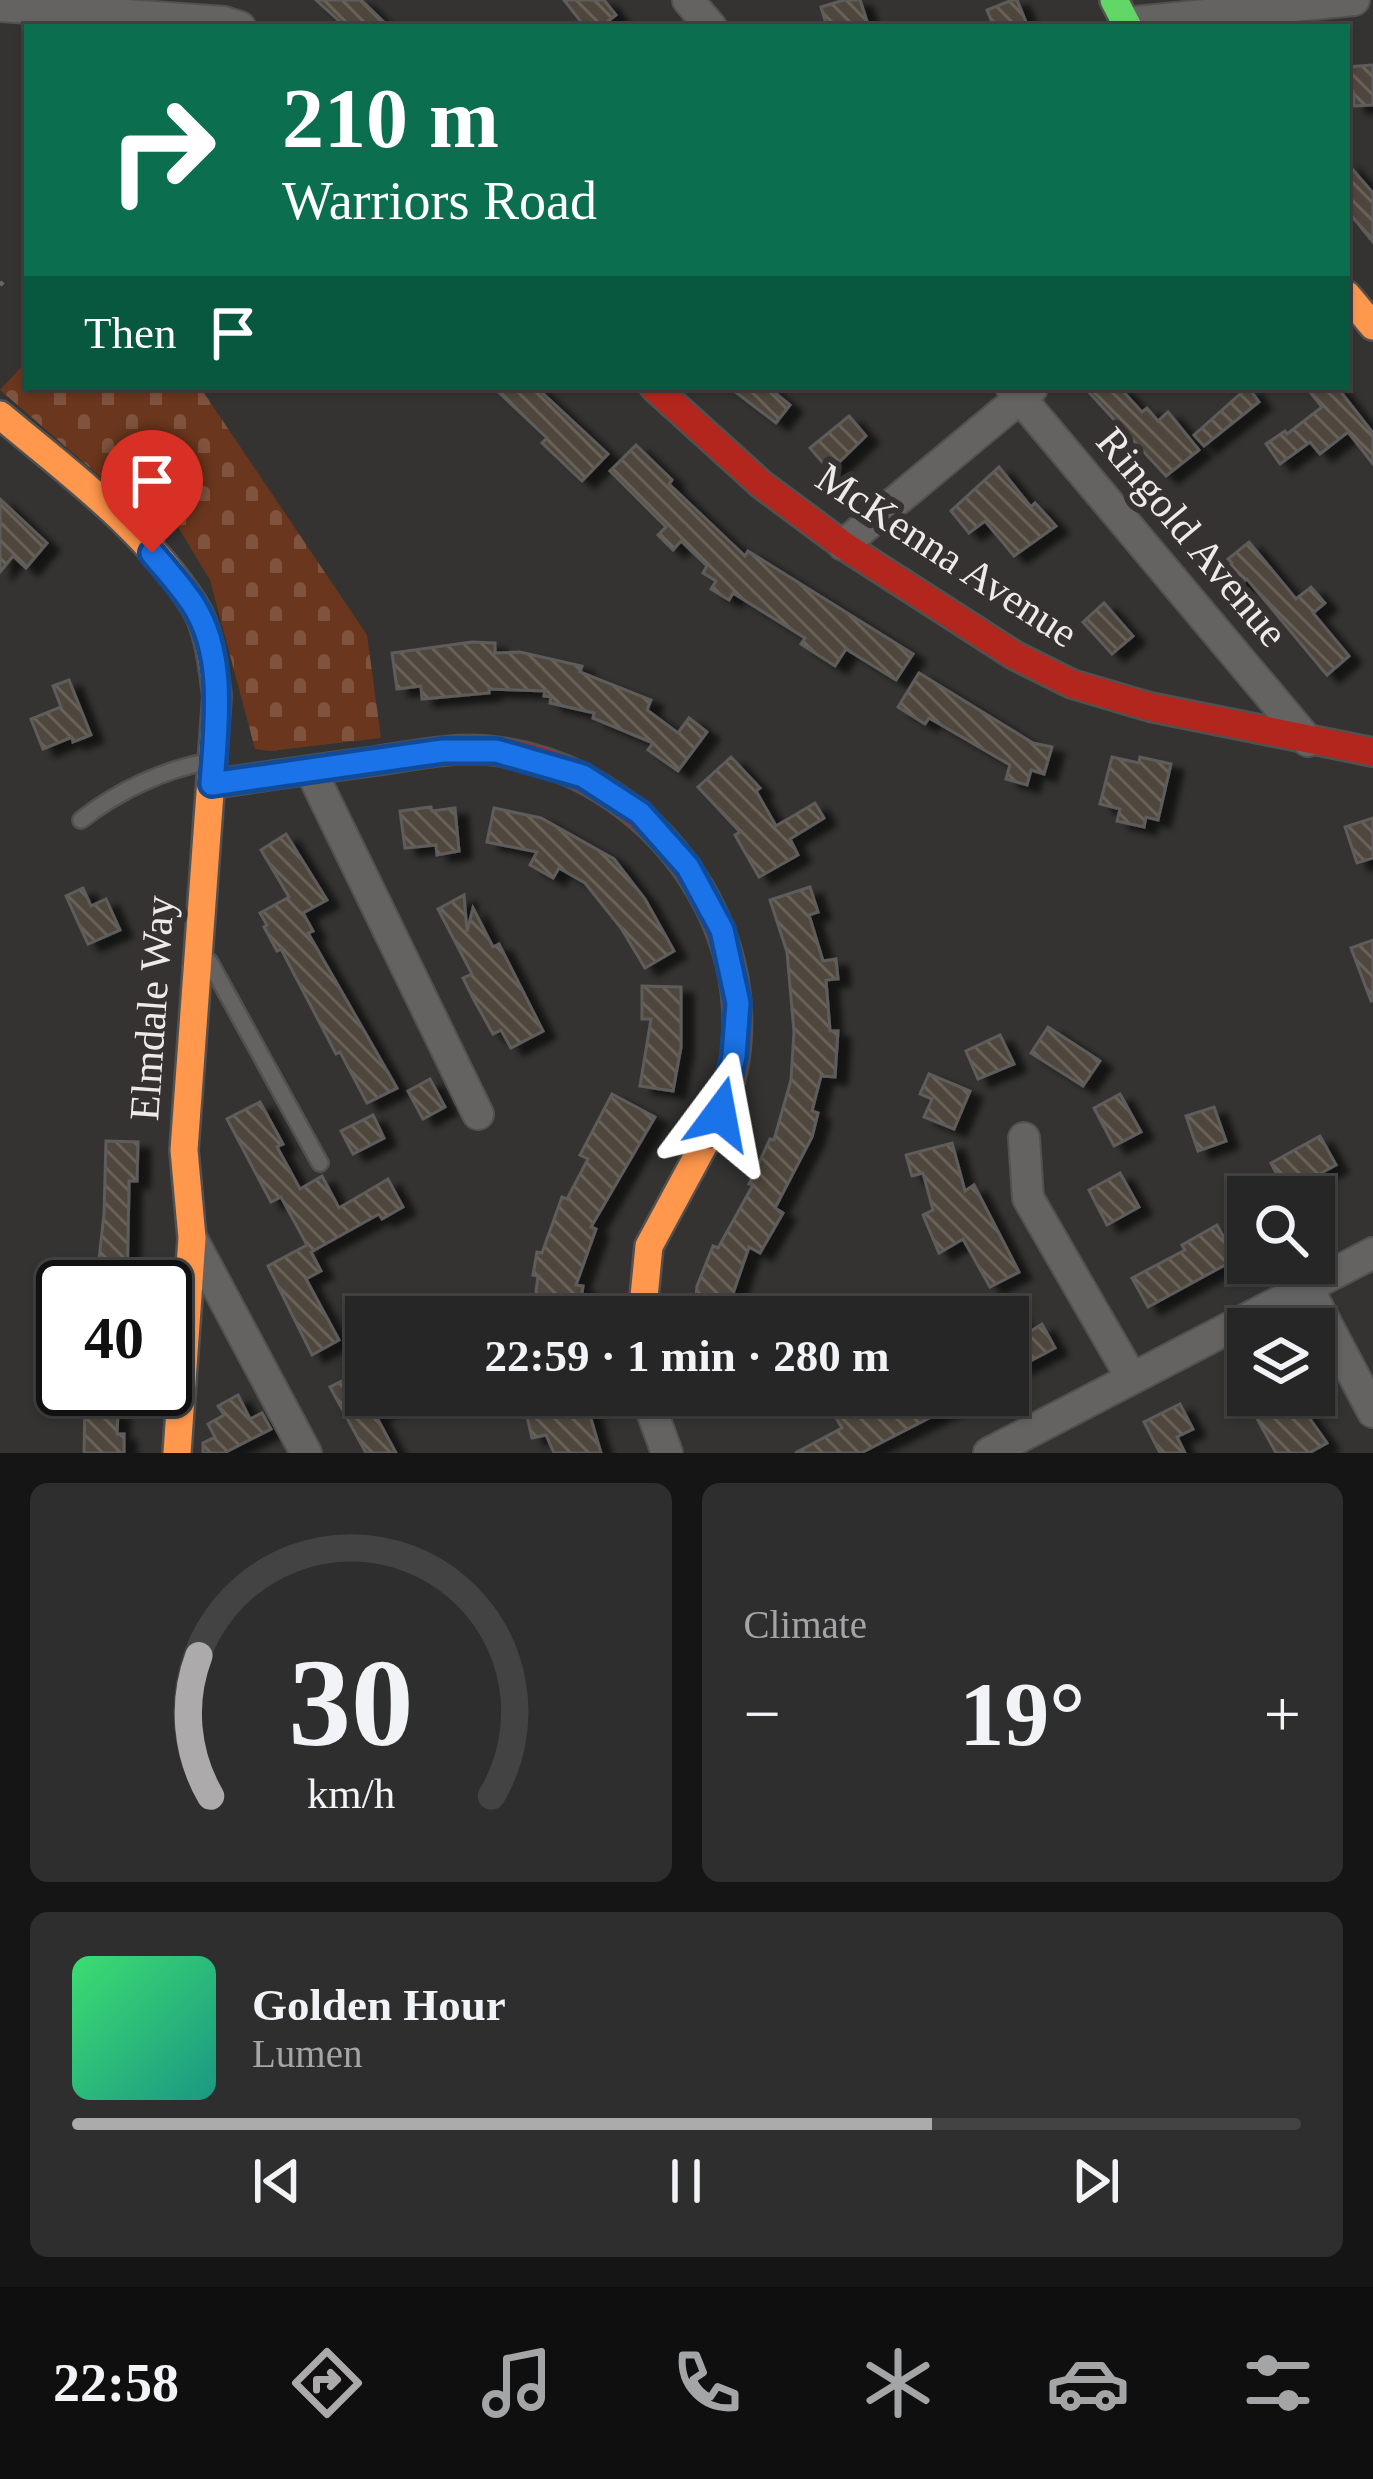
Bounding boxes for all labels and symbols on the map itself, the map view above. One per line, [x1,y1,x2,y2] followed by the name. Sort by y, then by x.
[1087,418,1297,656] street label: Ringold Avenue
[101,430,203,553] pin
[808,454,1086,656] street label: McKenna Avenue
[121,894,183,1122] street label: Elmdale Way
[657,1051,783,1177] position arrow
[36,1260,192,1416] speed limit sign: 40

